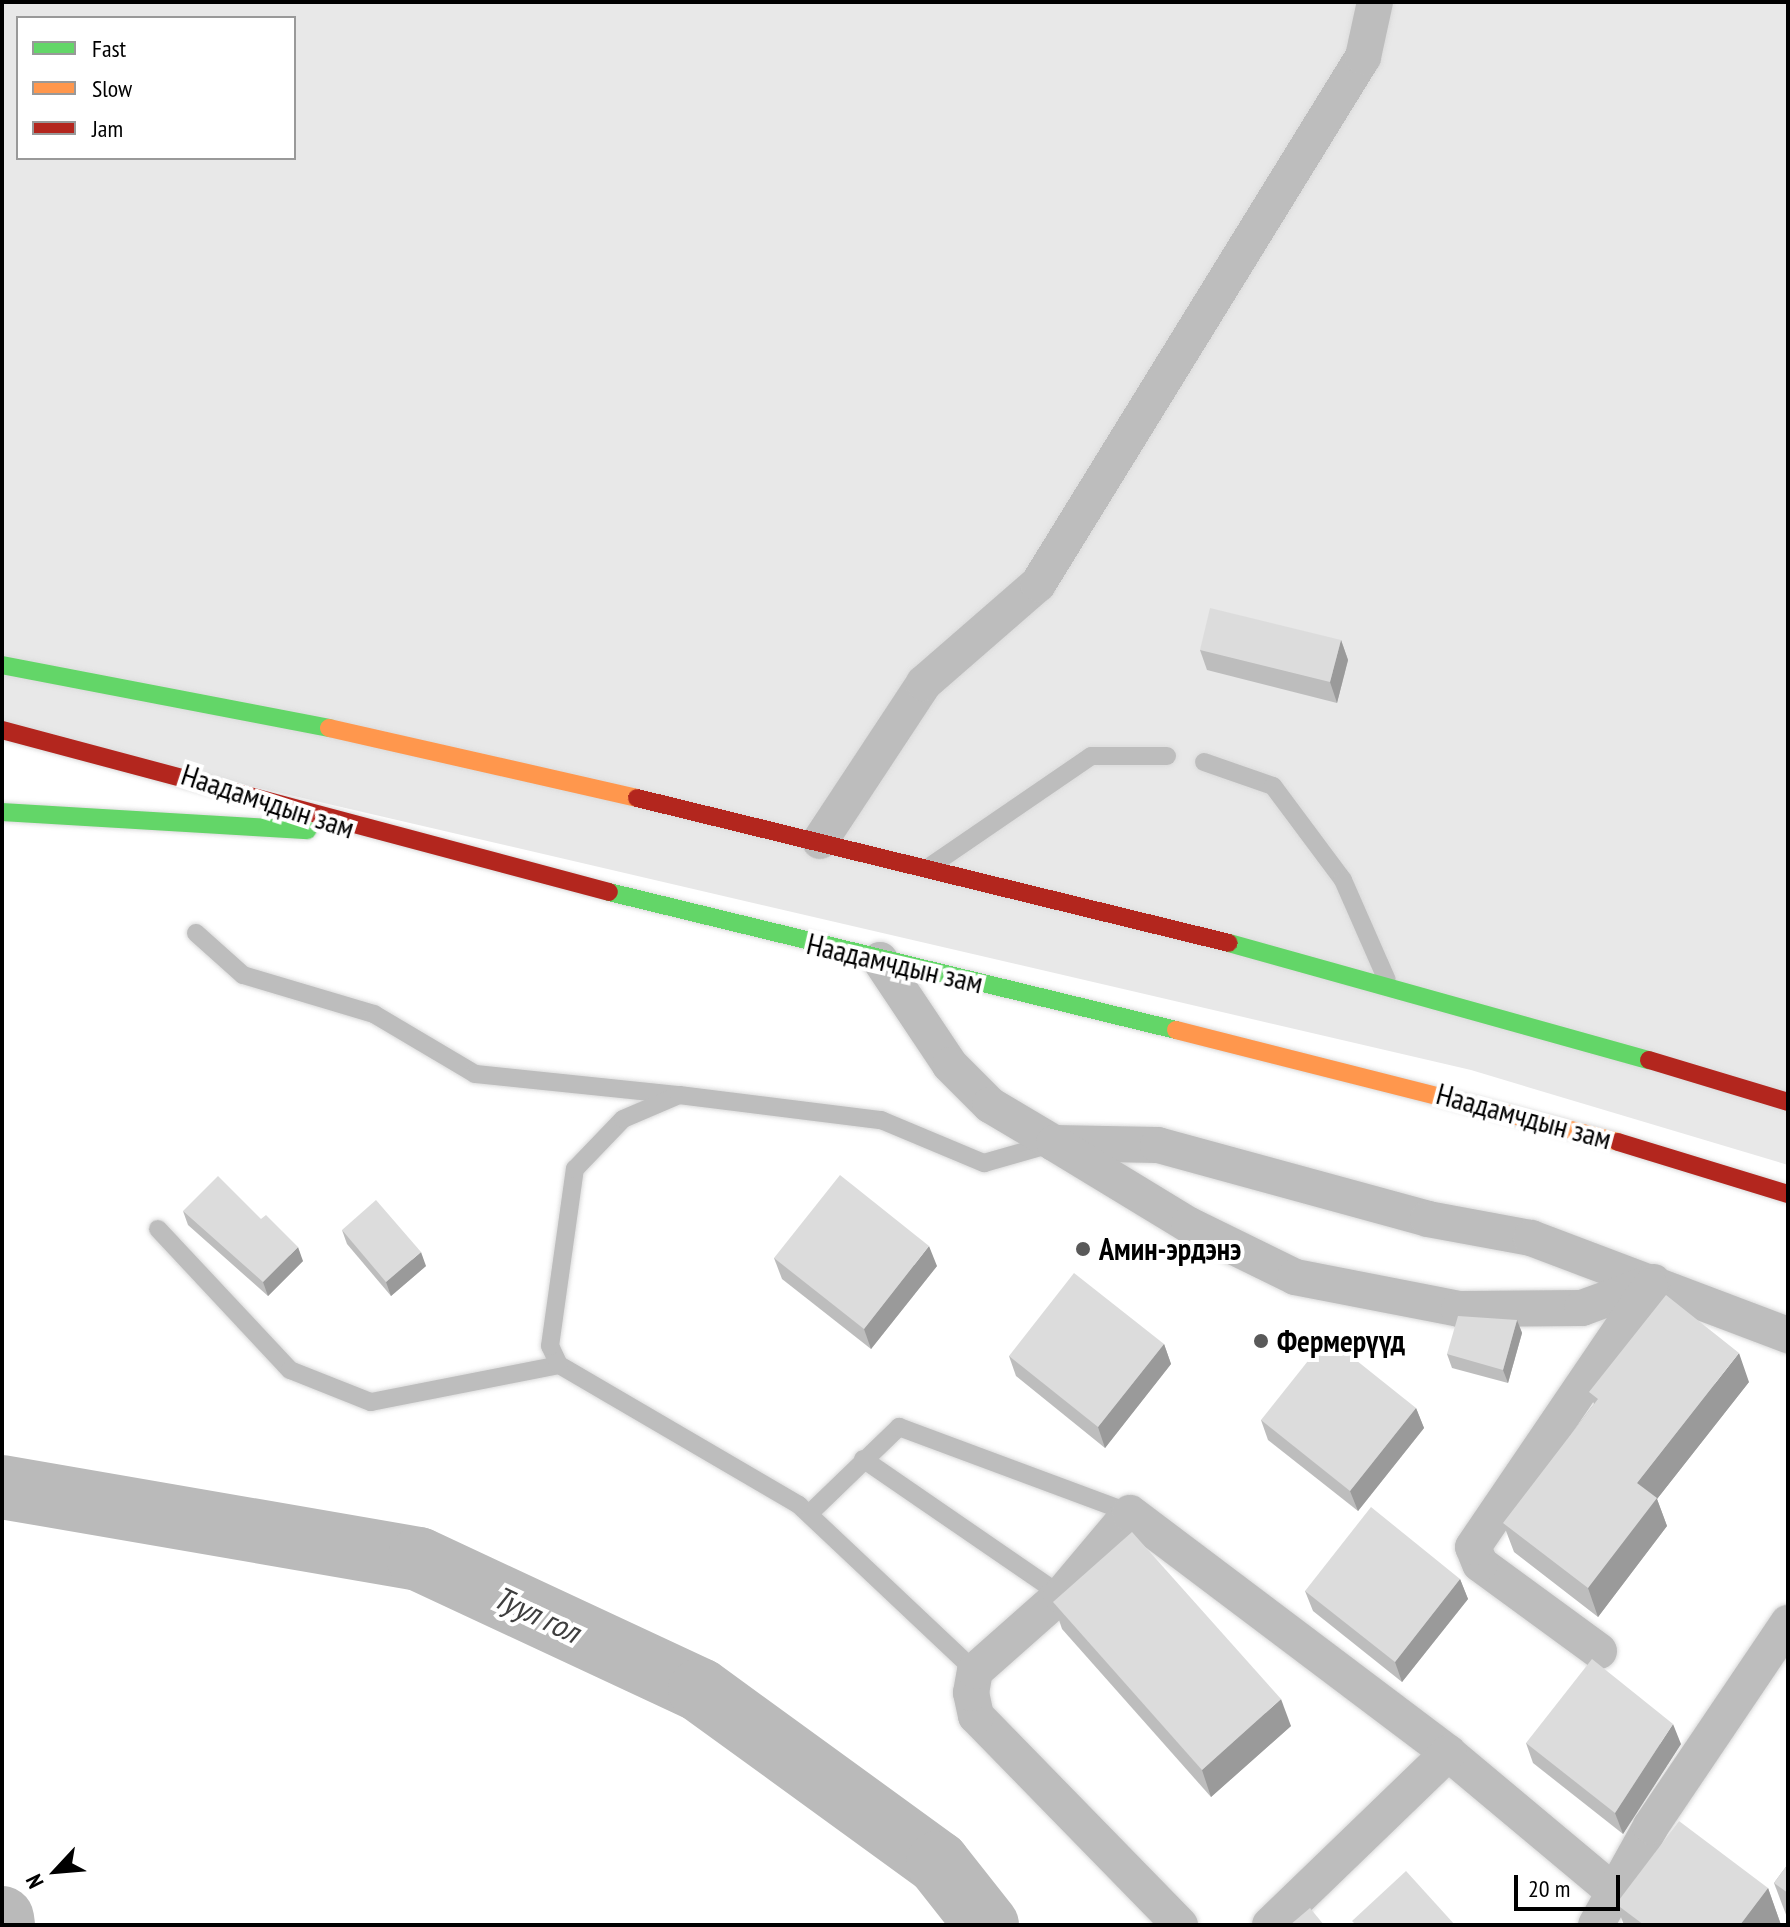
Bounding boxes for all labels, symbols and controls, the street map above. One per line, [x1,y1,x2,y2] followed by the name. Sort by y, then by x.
[16,16,296,160] legend
[92,33,126,64] text: Fast
[92,73,132,104] text: Slow
[92,113,123,144] text: Jam
[177,756,359,846] street label: Наадамчдын зам
[803,925,987,1001] street label: Наадамчдын зам
[1433,1075,1615,1157] street label: Наадамчдын зам
[1099,1231,1241,1267] place label: Амин-эрдэнэ
[1074,1240,1092,1258] marker: Амин-эрдэнэ
[1277,1323,1405,1359] place label: Фермерүүд
[1252,1332,1270,1350] marker: Фермерүүд
[488,1577,586,1651] water label: Туул гол
[16,1831,96,1911] north arrow
[1518,1859,1624,1909] scale bar
[19,1870,50,1893] text: N
[1528,1873,1570,1904] text: 20 m

